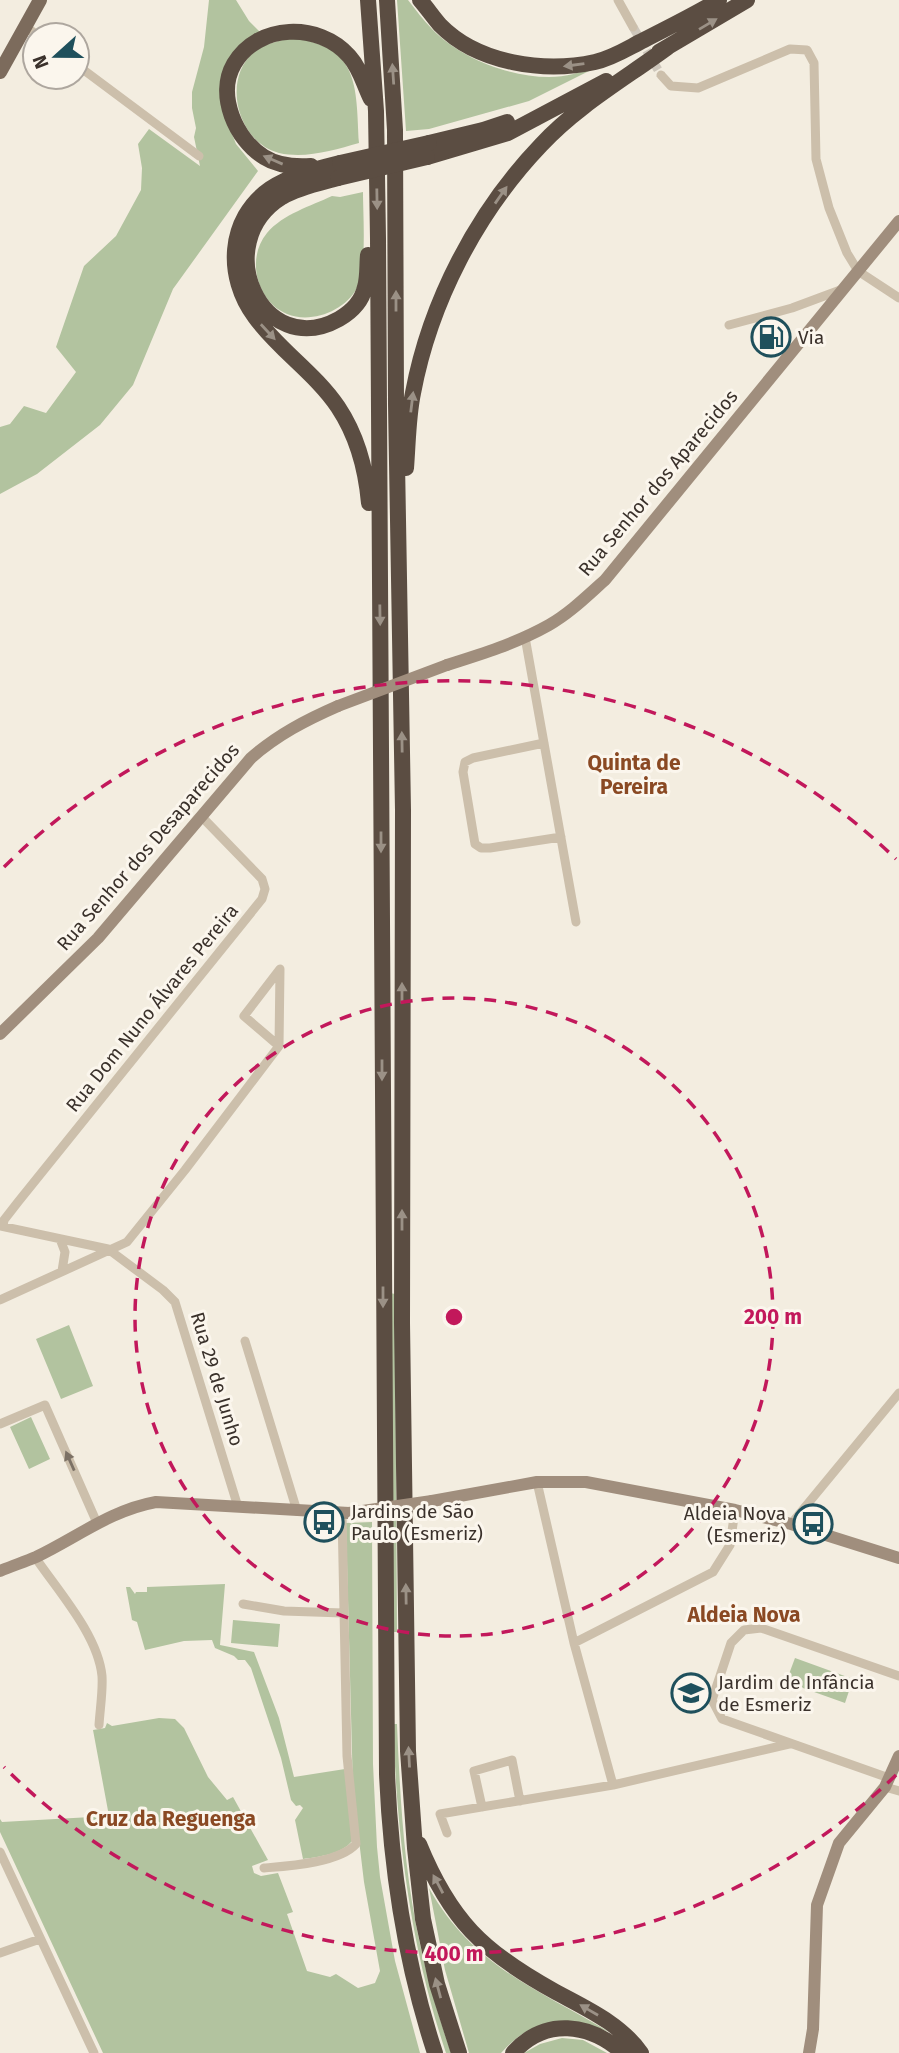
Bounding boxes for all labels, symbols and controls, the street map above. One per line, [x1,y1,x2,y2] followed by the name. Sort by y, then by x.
[698,17,717,30] one-way arrow
[21,21,91,91] north arrow
[28,52,54,72] text: N
[563,59,585,70] one-way arrow
[387,62,398,84] one-way arrow
[263,155,284,166] one-way arrow
[494,186,508,204] one-way arrow
[371,188,383,210] one-way arrow
[390,290,402,312] one-way arrow
[750,316,792,358] fuel station icon: Via
[259,323,276,340] one-way arrow
[798,326,824,349] place label: Via
[573,385,743,581] street label: Rua Senhor dos Aparecidos
[407,391,418,413] one-way arrow
[375,604,386,626] one-way arrow
[396,730,407,752] one-way arrow
[52,739,244,955] street label: Rua Senhor dos Desaparecidos
[587,750,681,800] district label: Quinta de Pereira
[375,832,387,854] one-way arrow
[61,899,243,1117] street label: Rua Dom Nuno Álvares Pereira
[396,981,408,1003] one-way arrow
[376,1059,388,1081] one-way arrow
[396,1209,408,1231] one-way arrow
[377,1287,389,1309] one-way arrow
[744,1304,802,1330] text: 200 m
[442,1305,466,1329] centre of rings
[186,1309,248,1449] street label: Rua 29 de Junho
[64,1451,76,1471] one-way arrow
[351,1500,483,1545] place label: Jardins de São Paulo (Esmeriz)
[303,1501,345,1543] bus stop icon: Jardins de São Paulo (Esmeriz)
[684,1502,786,1547] place label: Aldeia Nova (Esmeriz)
[792,1503,834,1545] bus stop icon: Aldeia Nova (Esmeriz)
[400,1583,411,1605] one-way arrow
[687,1602,800,1628] district label: Aldeia Nova
[718,1671,875,1716] place label: Jardim de Infância de Esmeriz
[670,1672,712,1714] school or university icon: Jardim de Infância de Esmeriz
[403,1745,414,1767] one-way arrow
[86,1806,256,1832] district label: Cruz da Reguenga
[432,1874,444,1894] one-way arrow
[424,1941,484,1967] text: 400 m
[432,1977,443,1999] one-way arrow
[579,2004,599,2016] one-way arrow

